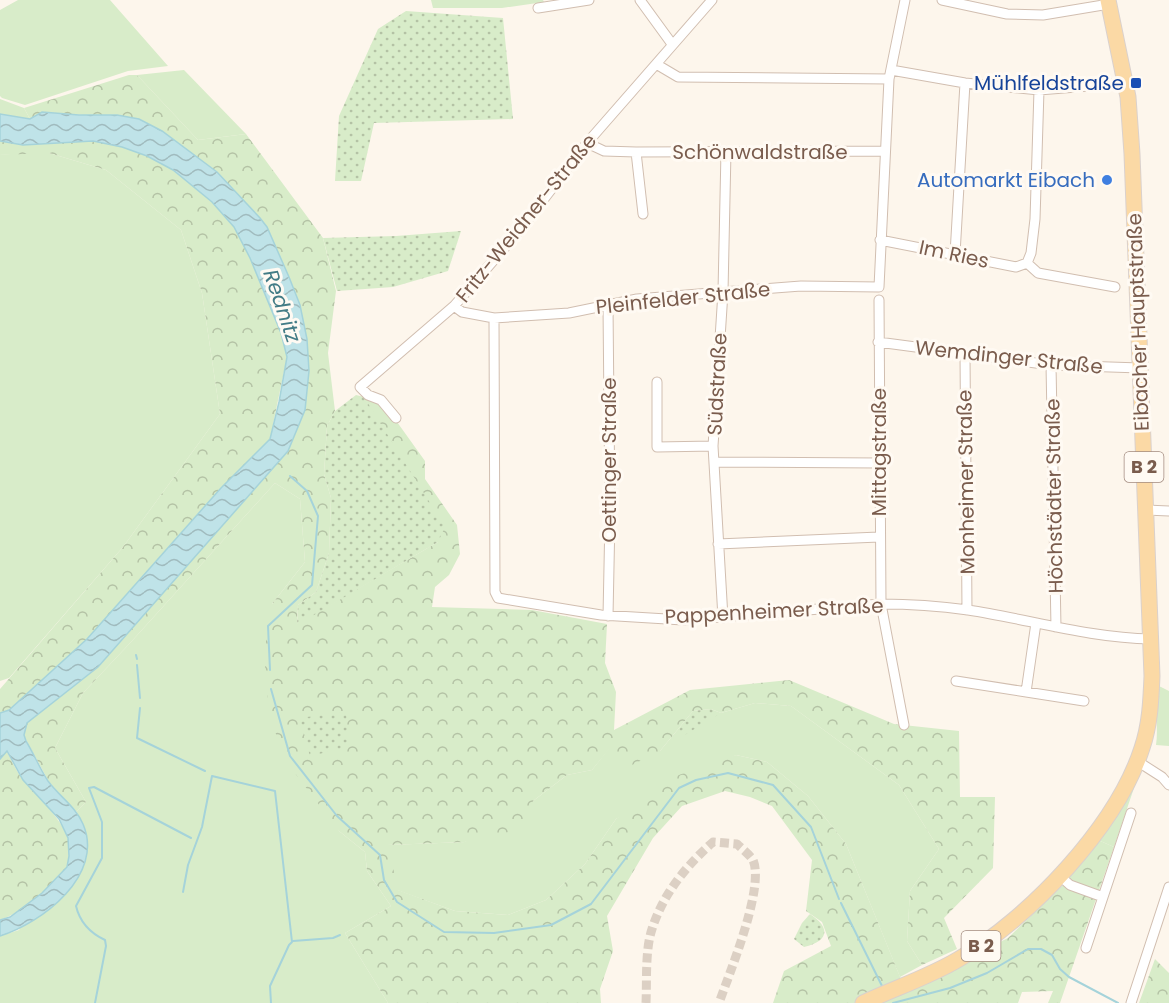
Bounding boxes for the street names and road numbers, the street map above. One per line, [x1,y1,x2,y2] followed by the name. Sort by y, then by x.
[449,128,603,308] street label: Fritz-Weidner-Straße
[672,138,848,166] street label: Schönwaldstraße
[1120,213,1156,431] street label: Eibacher Hauptstraße
[916,233,992,275] street label: Im Ries
[594,275,772,321] street label: Pleinfelder Straße
[700,332,734,436] street label: Südstraße
[914,333,1104,381] street label: Wemdinger Straße
[595,377,623,543] street label: Oettinger Straße
[865,388,893,516] street label: Mittagstraße
[950,389,982,575] street label: Monheimer Straße
[1038,398,1070,594] street label: Höchstädter Straße
[1124,452,1164,482] road number: B 2
[664,591,884,631] street label: Pappenheimer Straße
[962,931,1000,961] road number: B 2

